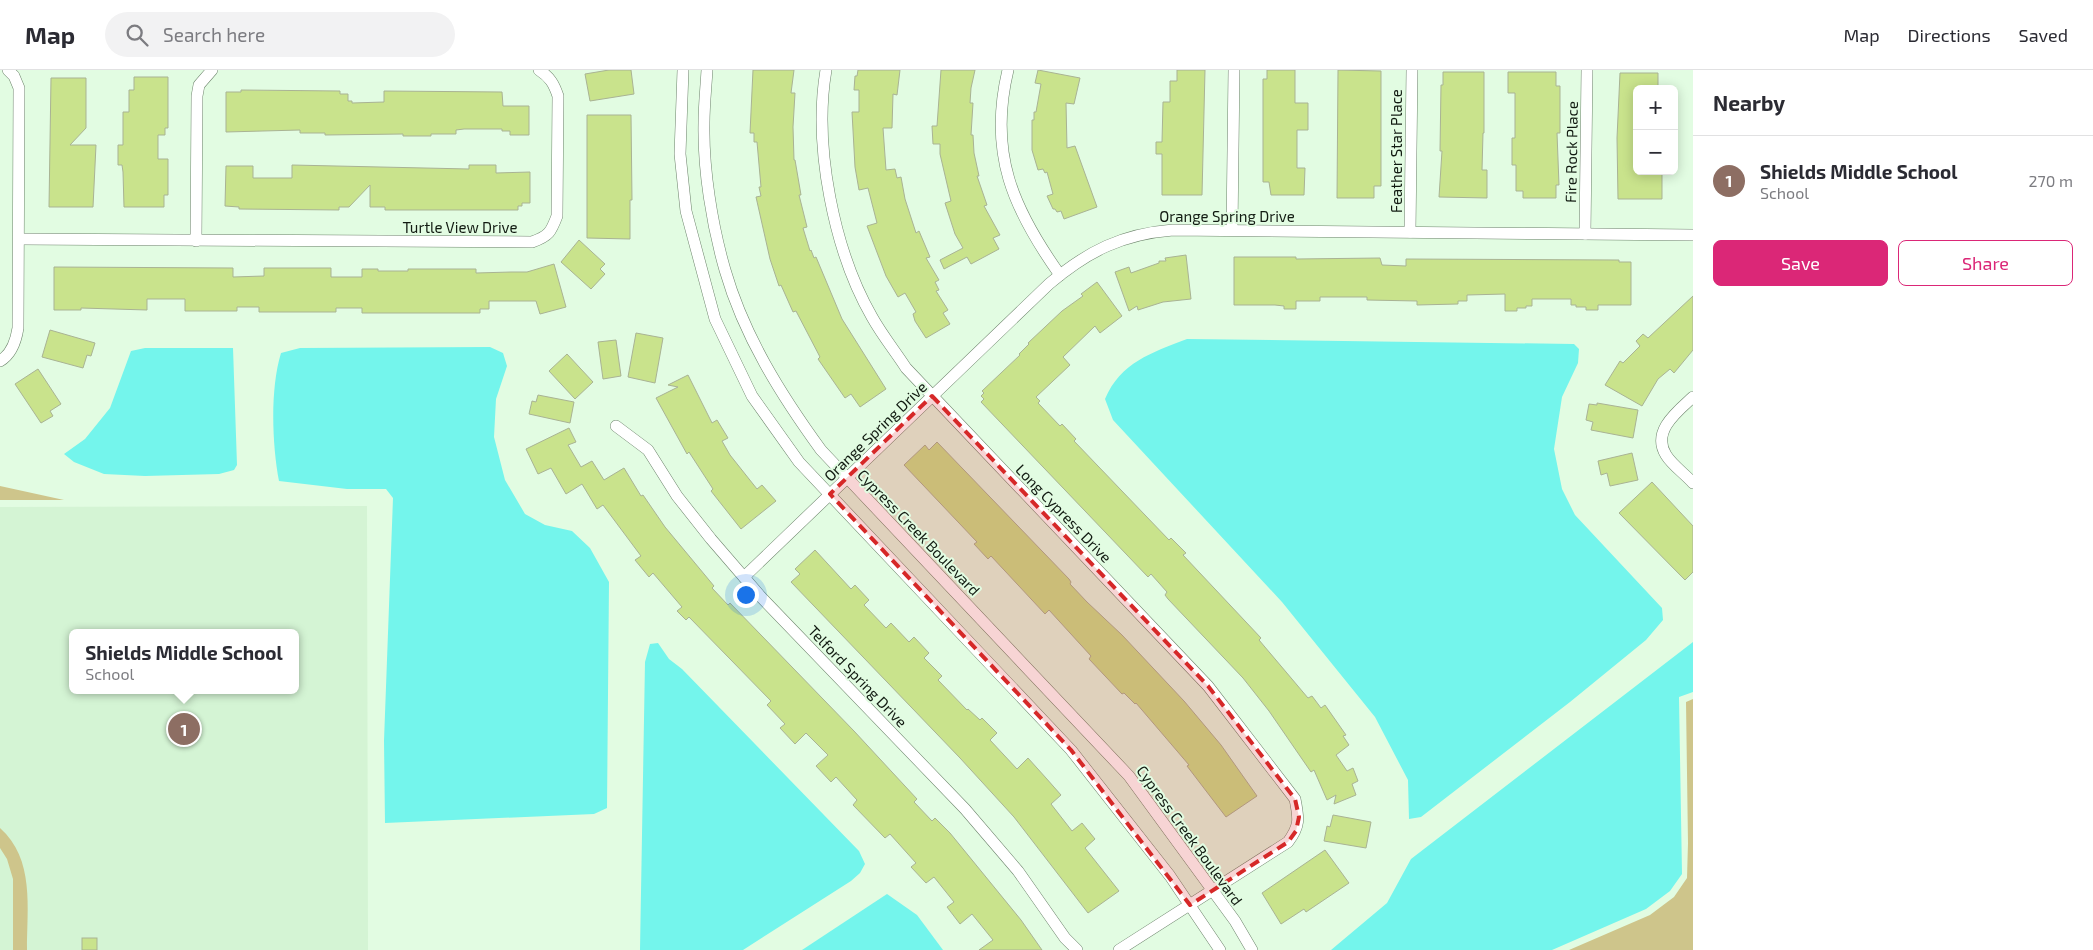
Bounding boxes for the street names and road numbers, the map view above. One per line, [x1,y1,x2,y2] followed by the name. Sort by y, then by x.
[1387,89,1405,213] street label: Feather Star Place
[1561,101,1581,203] street label: Fire Rock Place
[1159,207,1295,225] street label: Orange Spring Drive
[402,218,518,236] street label: Turtle View Drive
[820,377,930,485] street label: Orange Spring Drive
[1012,460,1116,566] street label: Long Cypress Drive
[854,465,984,599] street label: Cypress Creek Boulevard
[805,621,911,731] street label: Telford Spring Drive
[1133,762,1247,908] street label: Cypress Creek Boulevard

